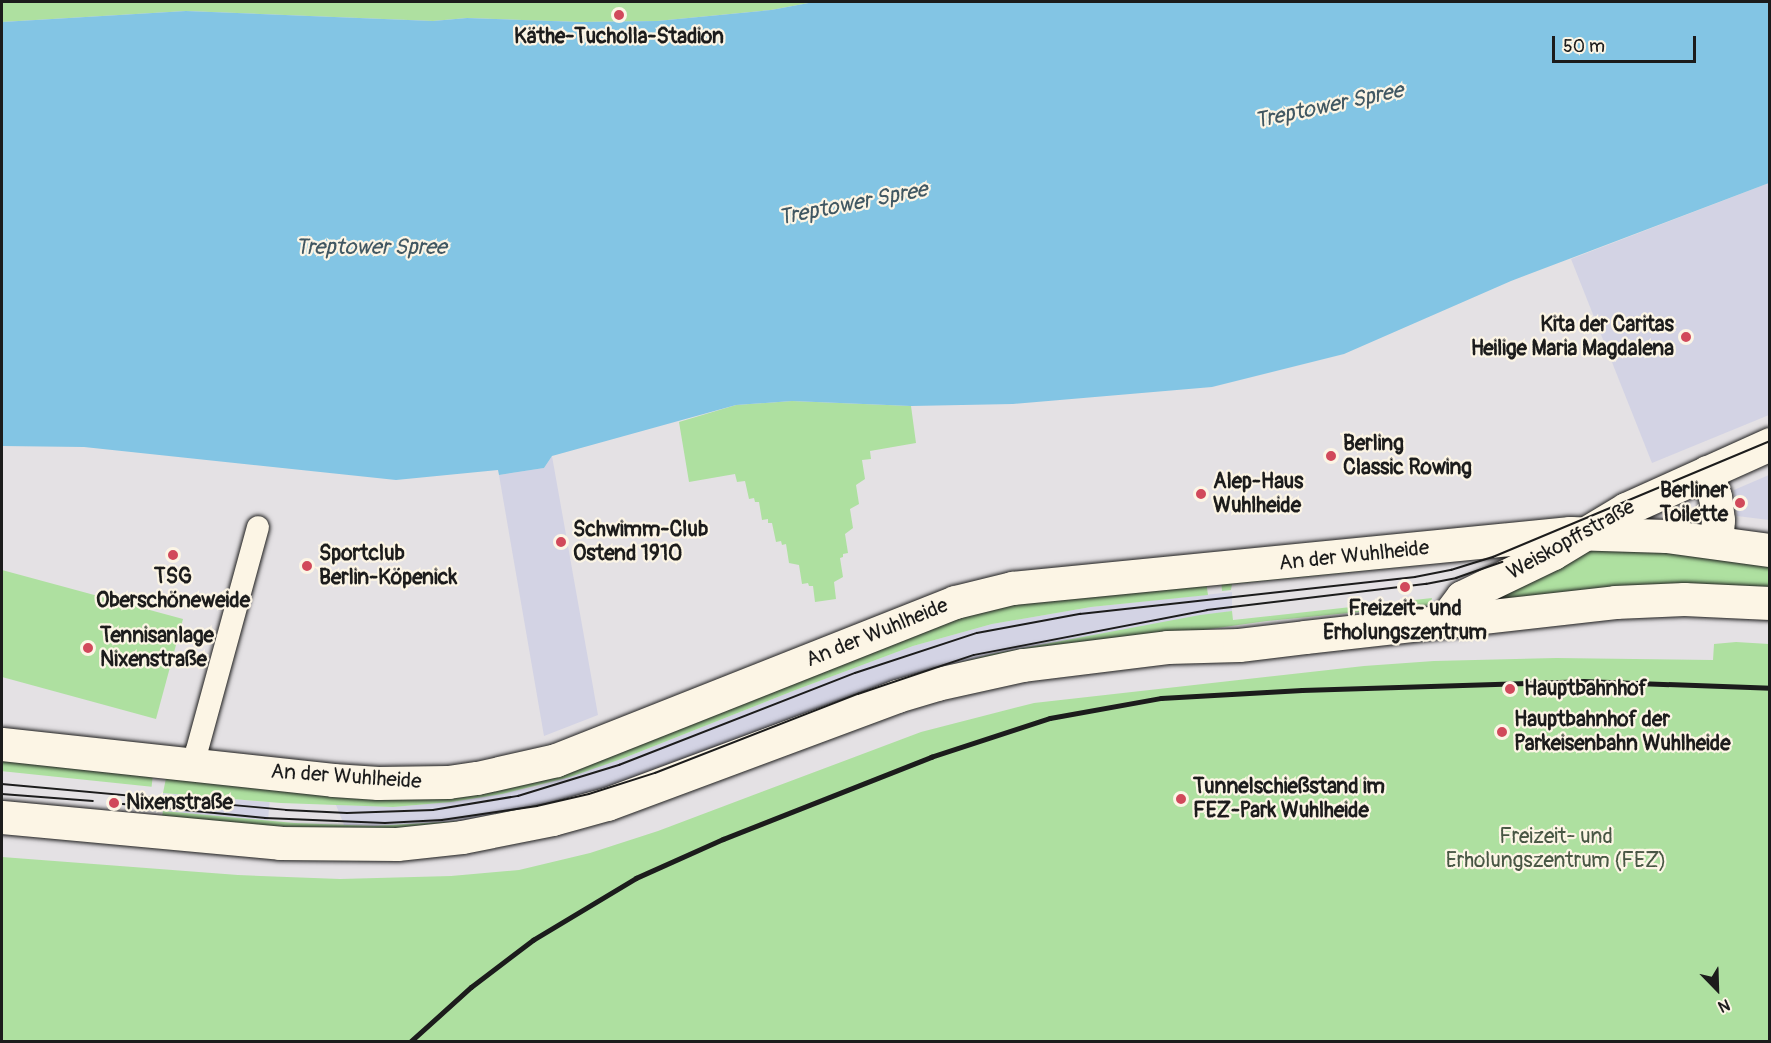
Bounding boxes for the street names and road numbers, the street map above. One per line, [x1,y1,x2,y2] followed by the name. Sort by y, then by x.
[1503,495,1639,585] street label: Weiskopffstraße
[1278,536,1430,576] street label: An der Wuhlheide
[802,593,952,673] street label: An der Wuhlheide
[270,759,422,795] street label: An der Wuhlheide

